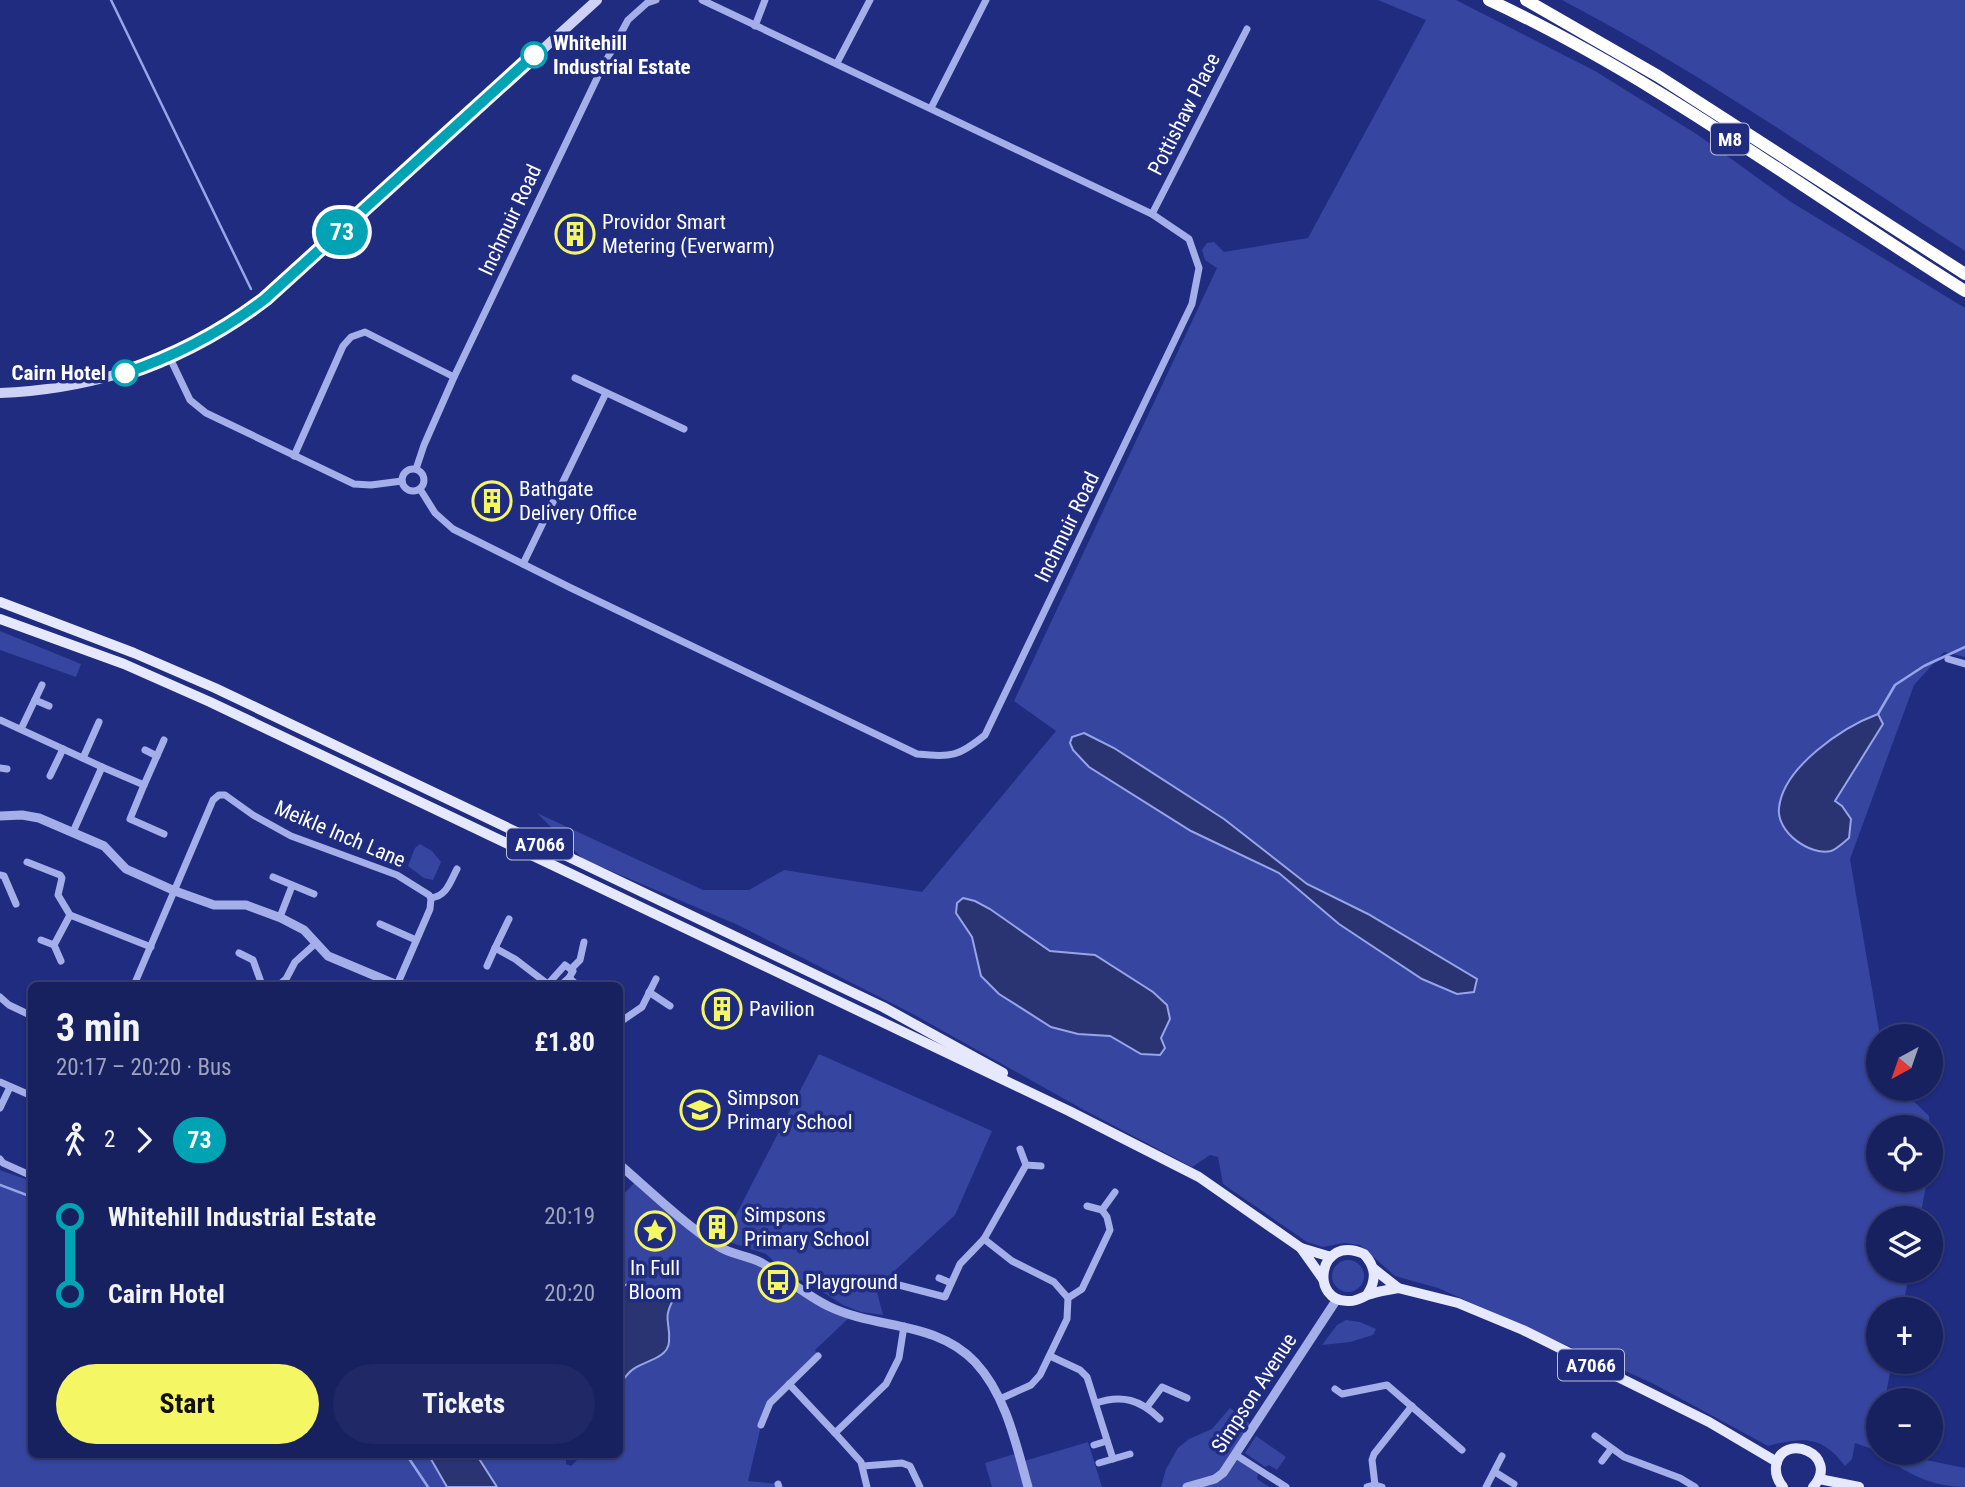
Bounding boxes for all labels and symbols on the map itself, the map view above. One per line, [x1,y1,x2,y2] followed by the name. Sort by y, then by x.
[553,31,691,79] place label: Whitehill Industrial Estate
[521,42,547,68] marker: Whitehill Industrial Estate
[1143,49,1225,179] street label: Pottishaw Place
[1711,124,1749,154] road number: M8
[474,161,546,279] street label: Inchmuir Road
[310,209,374,255] line badge: 73
[602,210,775,258] place label: Providor Smart Metering (Everwarm)
[554,213,596,255] building icon: Providor Smart Metering (Everwarm)
[112,360,138,386] marker: Cairn Hotel
[12,361,106,385] place label: Cairn Hotel
[1030,468,1104,586] street label: Inchmuir Road
[519,477,637,525] place label: Bathgate Delivery Office
[471,480,513,522] building icon: Bathgate Delivery Office
[271,796,409,872] street label: Meikle Inch Lane
[507,828,573,860] road number: A7066
[701,988,743,1030] building icon: Pavilion
[749,997,815,1021] place label: Pavilion
[1866,1024,1942,1101] north arrow
[727,1086,853,1134] place label: Simpson Primary School
[679,1089,721,1131] school or university icon: Simpson Primary School
[744,1203,870,1251] place label: Simpsons Primary School
[696,1206,738,1248] building icon: Simpsons Primary School
[634,1210,676,1252] place icon: In Full Bloom
[628,1256,682,1304] place label: In Full Bloom
[757,1261,799,1303] bus stop icon: Playground
[805,1270,898,1294] place label: Playground
[1207,1329,1302,1457] street label: Simpson Avenue
[1558,1350,1624,1380] road number: A7066

